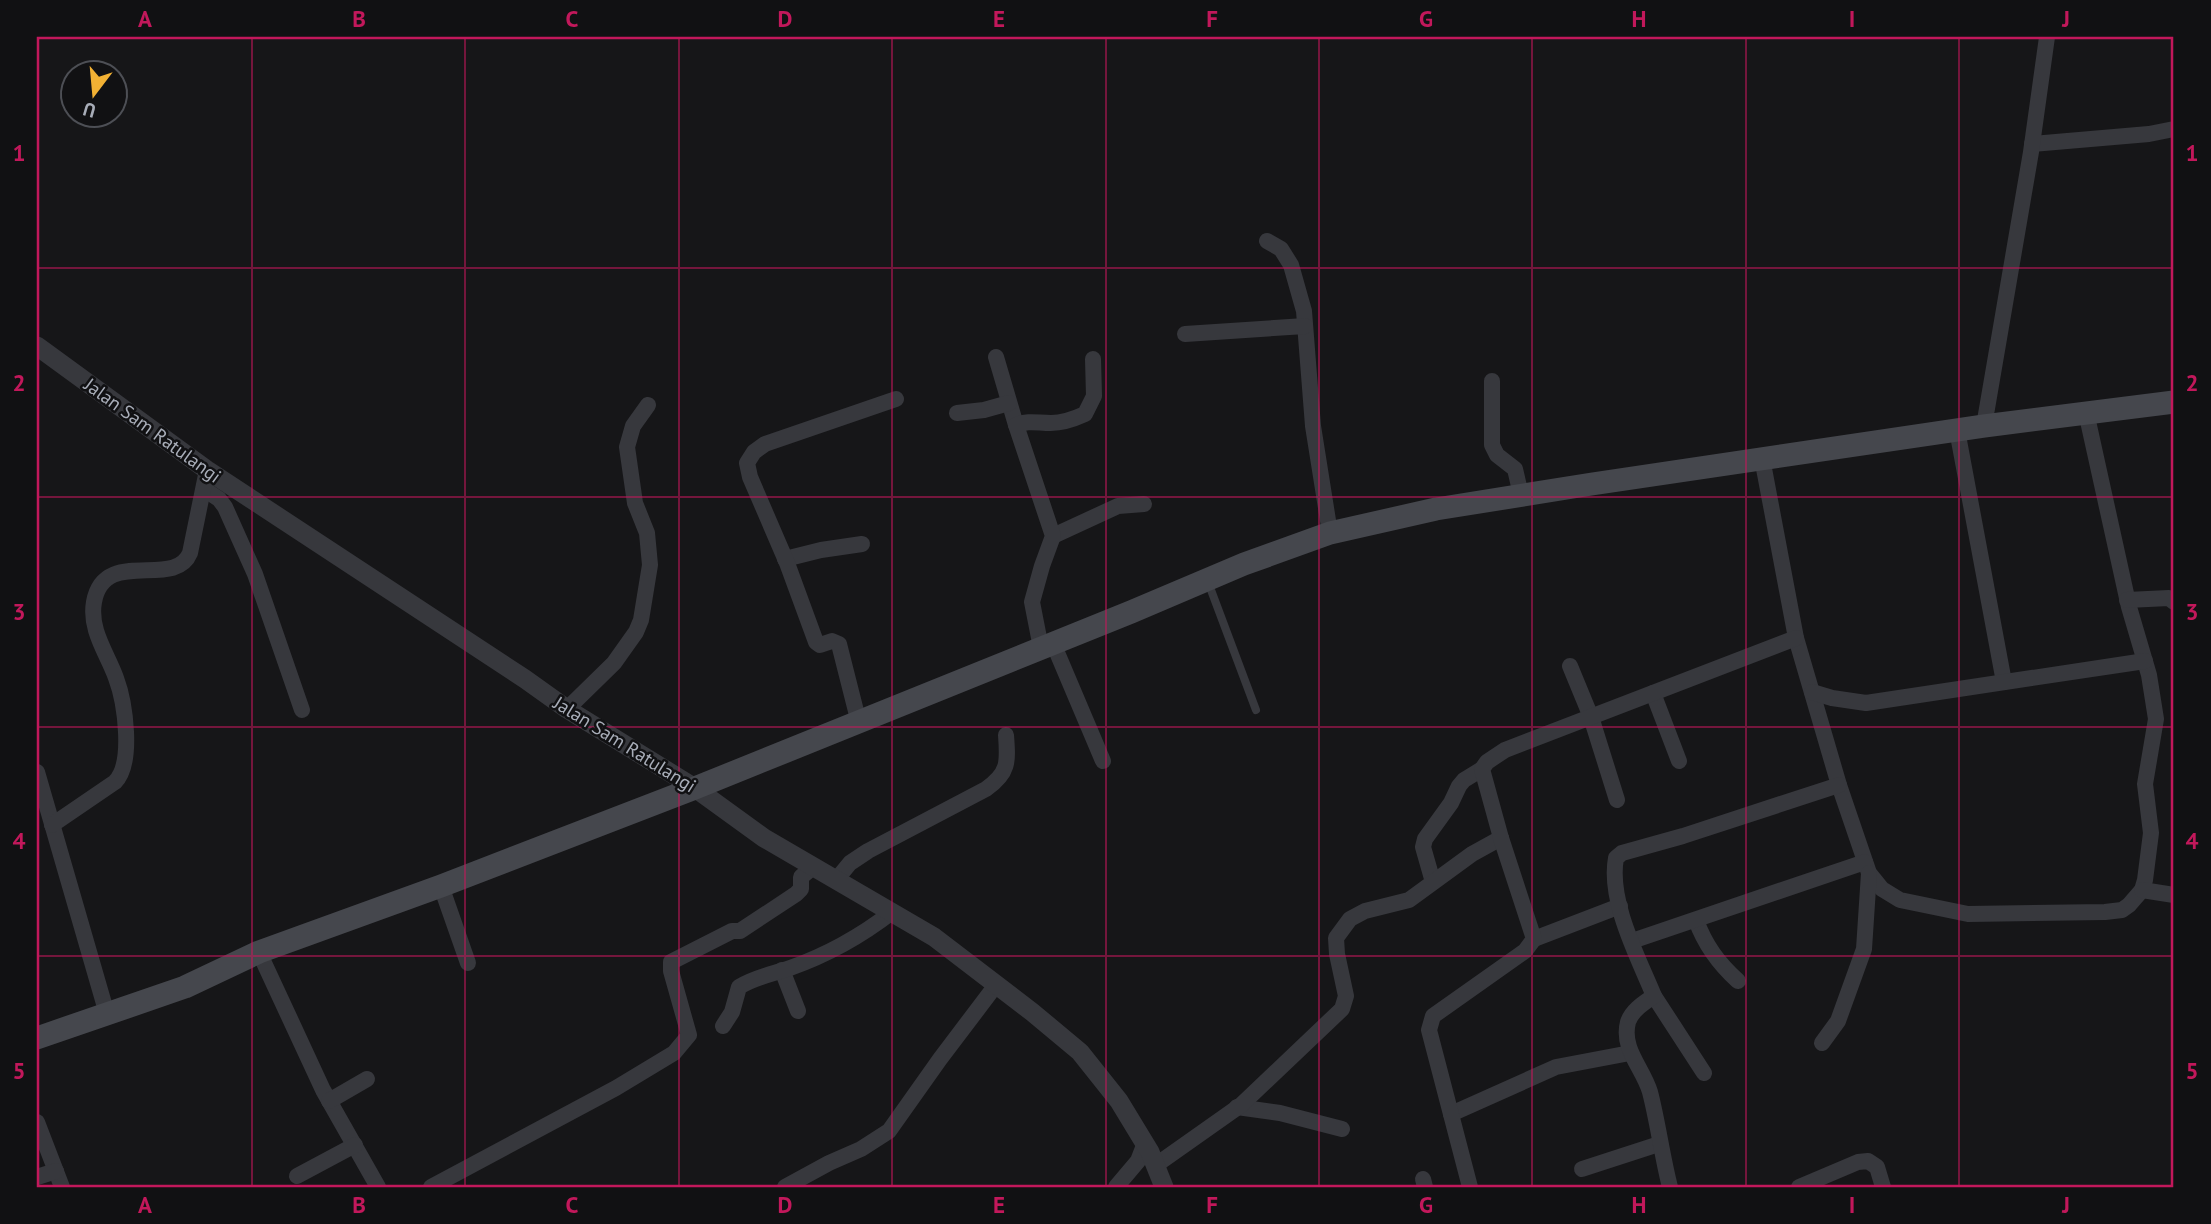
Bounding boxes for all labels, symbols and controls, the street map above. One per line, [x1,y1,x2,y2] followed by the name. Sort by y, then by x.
[138,4,152,33] text: A
[352,4,366,33] text: B
[566,4,579,33] text: C
[778,4,792,33] text: D
[993,4,1005,33] text: E
[1206,4,1218,33] text: F
[1419,4,1433,33] text: G
[1632,4,1646,33] text: H
[1849,4,1855,33] text: I
[2061,4,2070,33] text: J
[60,60,130,130] north arrow
[80,97,98,124] text: U
[12,138,26,167] text: 1
[2185,138,2199,167] text: 1
[12,368,26,397] text: 2
[2185,368,2199,397] text: 2
[79,372,226,488] street label: Jalan Sam Ratulangi
[12,597,26,626] text: 3
[2185,597,2199,626] text: 3
[549,690,701,797] street label: Jalan Sam Ratulangi
[12,826,26,855] text: 4
[2185,826,2199,855] text: 4
[12,1056,26,1085] text: 5
[2185,1056,2199,1085] text: 5
[138,1190,152,1219] text: A
[352,1190,366,1219] text: B
[566,1190,579,1219] text: C
[778,1190,792,1219] text: D
[993,1190,1005,1219] text: E
[1206,1190,1218,1219] text: F
[1419,1190,1433,1219] text: G
[1632,1190,1646,1219] text: H
[1849,1190,1855,1219] text: I
[2061,1190,2070,1219] text: J

